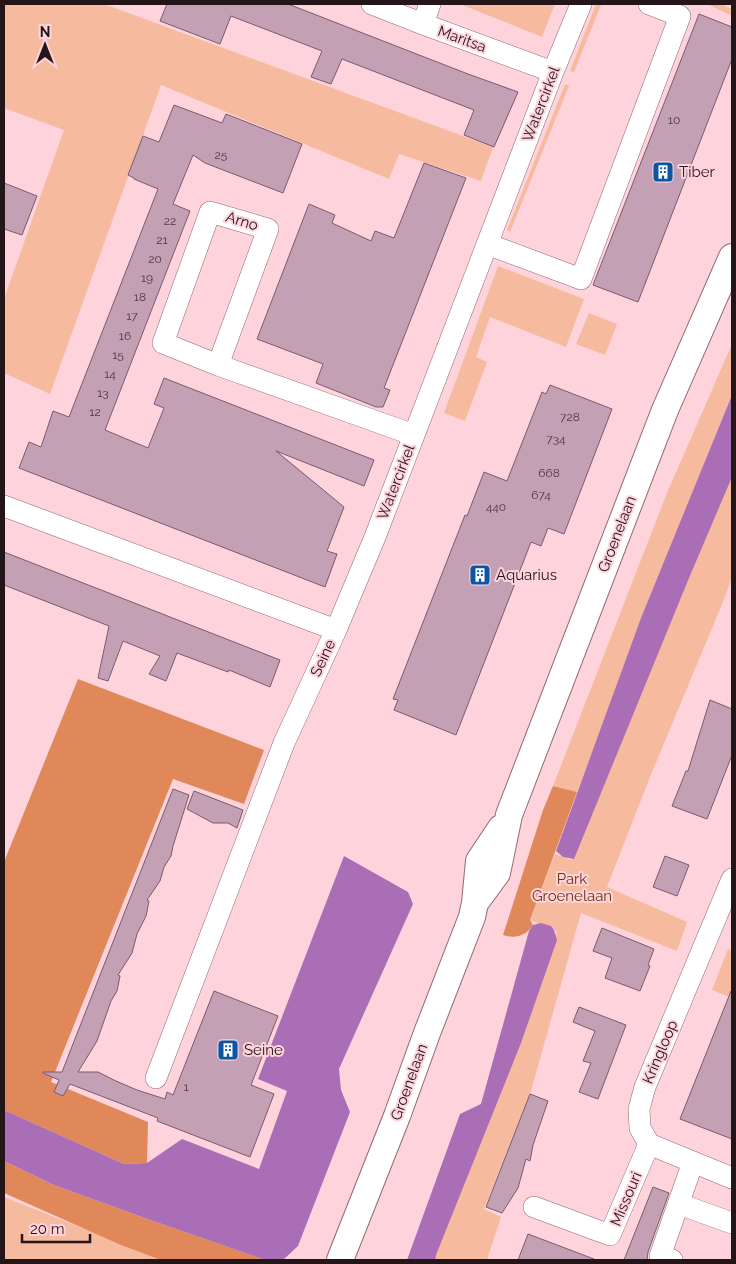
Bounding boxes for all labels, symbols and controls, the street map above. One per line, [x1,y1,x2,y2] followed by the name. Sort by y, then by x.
[20,20,70,70] north arrow
[435,22,489,56] street label: Maritsa
[40,24,50,40] text: N
[518,63,564,144] street label: Watercirkel
[668,113,680,127] house number: 10
[215,148,228,162] house number: 25
[651,160,675,184] building icon: Tiber
[679,163,715,181] place label: Tiber
[224,208,261,234] street label: Arno
[164,214,176,228] house number: 22
[156,233,168,247] house number: 21
[148,252,162,266] house number: 20
[141,271,153,285] house number: 19
[134,290,146,304] house number: 18
[126,309,138,323] house number: 17
[119,329,131,343] house number: 16
[112,348,124,362] house number: 15
[104,367,116,381] house number: 14
[97,386,109,400] house number: 13
[89,405,101,419] house number: 12
[560,410,580,424] house number: 728
[546,432,566,446] house number: 734
[373,441,419,522] street label: Watercirkel
[538,466,560,480] house number: 668
[531,488,551,502] house number: 674
[594,493,640,575] street label: Groenelaan
[486,500,506,514] house number: 440
[468,563,492,587] building icon: Aquarius
[496,566,557,584] place label: Aquarius
[307,636,339,679] street label: Seine
[532,870,612,905] park label: Park Groenelaan
[639,1017,681,1087] street label: Kringloop
[216,1038,240,1062] building icon: Seine
[244,1041,283,1059] place label: Seine
[387,1041,431,1123] street label: Groenelaan
[183,1080,189,1094] house number: 1
[607,1169,645,1229] street label: Missouri
[22,1212,90,1244] scale bar
[30,1220,65,1238] text: 20 m

